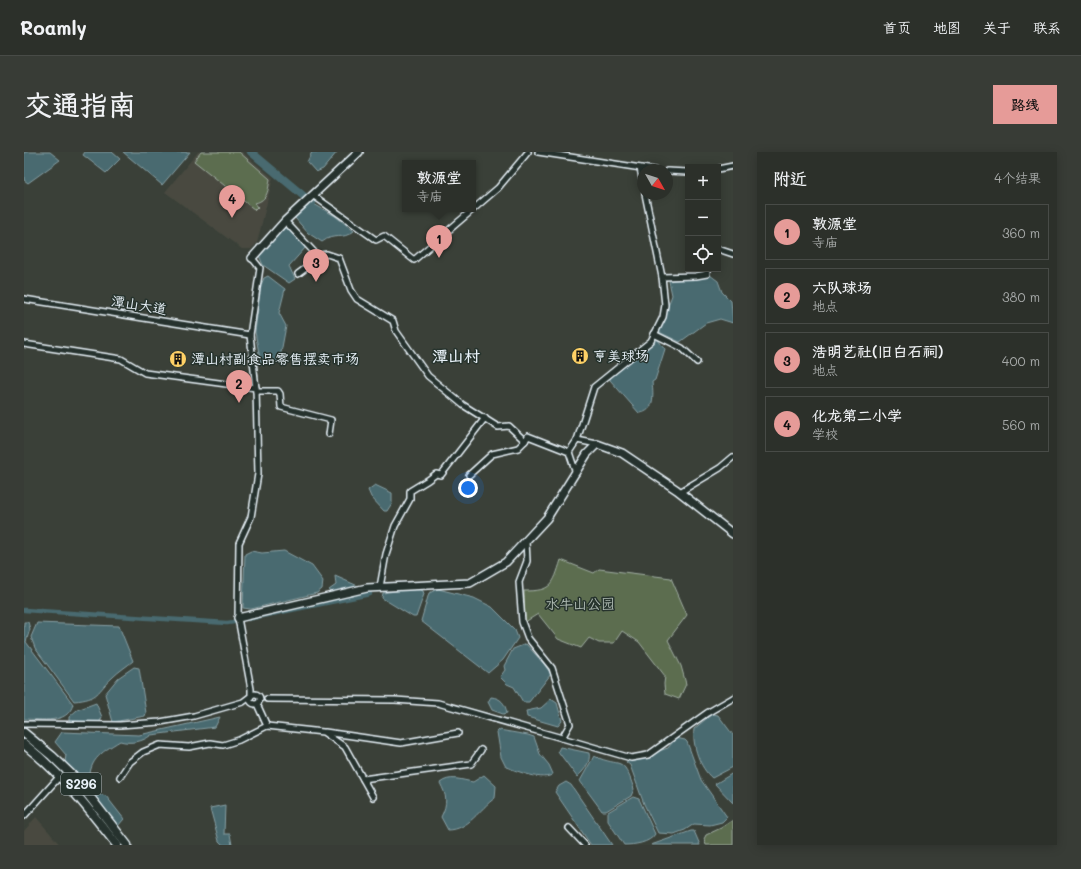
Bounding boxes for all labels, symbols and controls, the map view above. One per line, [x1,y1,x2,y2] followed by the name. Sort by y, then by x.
[20,15,87,40] text: Roamly
[883,18,911,37] text: 首页
[933,18,961,37] text: 地图
[983,18,1011,37] text: 关于
[1033,18,1061,37] text: 联系
[993,85,1057,124] button: 路线
[24,86,136,122] text: 交通指南
[402,160,476,212] popup
[637,164,673,200] north arrow
[685,164,721,272] map controls
[685,164,721,200] button: +
[416,167,462,187] text: 敦源堂
[773,167,807,189] text: 附近
[994,169,1041,186] text: 4个结果
[219,185,245,218] pin: 4
[416,187,443,204] text: 寺庙
[685,200,721,236] button: −
[812,213,857,233] text: 敦源堂
[784,224,790,241] text: 1
[1002,224,1040,241] text: 360 m
[426,225,452,258] pin: 1
[812,233,838,250] text: 寺庙
[685,236,721,272] button: locate
[303,249,329,282] pin: 3
[812,277,872,297] text: 六队球场
[783,288,791,305] text: 2
[1002,288,1040,305] text: 380 m
[110,291,168,318] street label: 潭山大道
[812,297,838,314] text: 地点
[812,341,943,361] text: 浩明艺社(旧白石祠)
[432,345,480,366] district label: 潭山村
[570,346,590,366] building icon: 亨美球场
[593,346,649,365] place label: 亨美球场
[168,349,188,369] building icon: 潭山村副食品零售摆卖市场
[191,349,359,368] place label: 潭山村副食品零售摆卖市场
[783,352,791,369] text: 3
[1002,352,1040,369] text: 400 m
[812,361,838,378] text: 地点
[226,370,252,403] pin: 2
[812,405,902,425] text: 化龙第二小学
[783,416,791,433] text: 4
[1002,416,1040,433] text: 560 m
[812,425,838,442] text: 学校
[458,478,478,498] your location
[545,594,615,613] park label: 水牛山公园
[61,773,101,795] road number: S296

